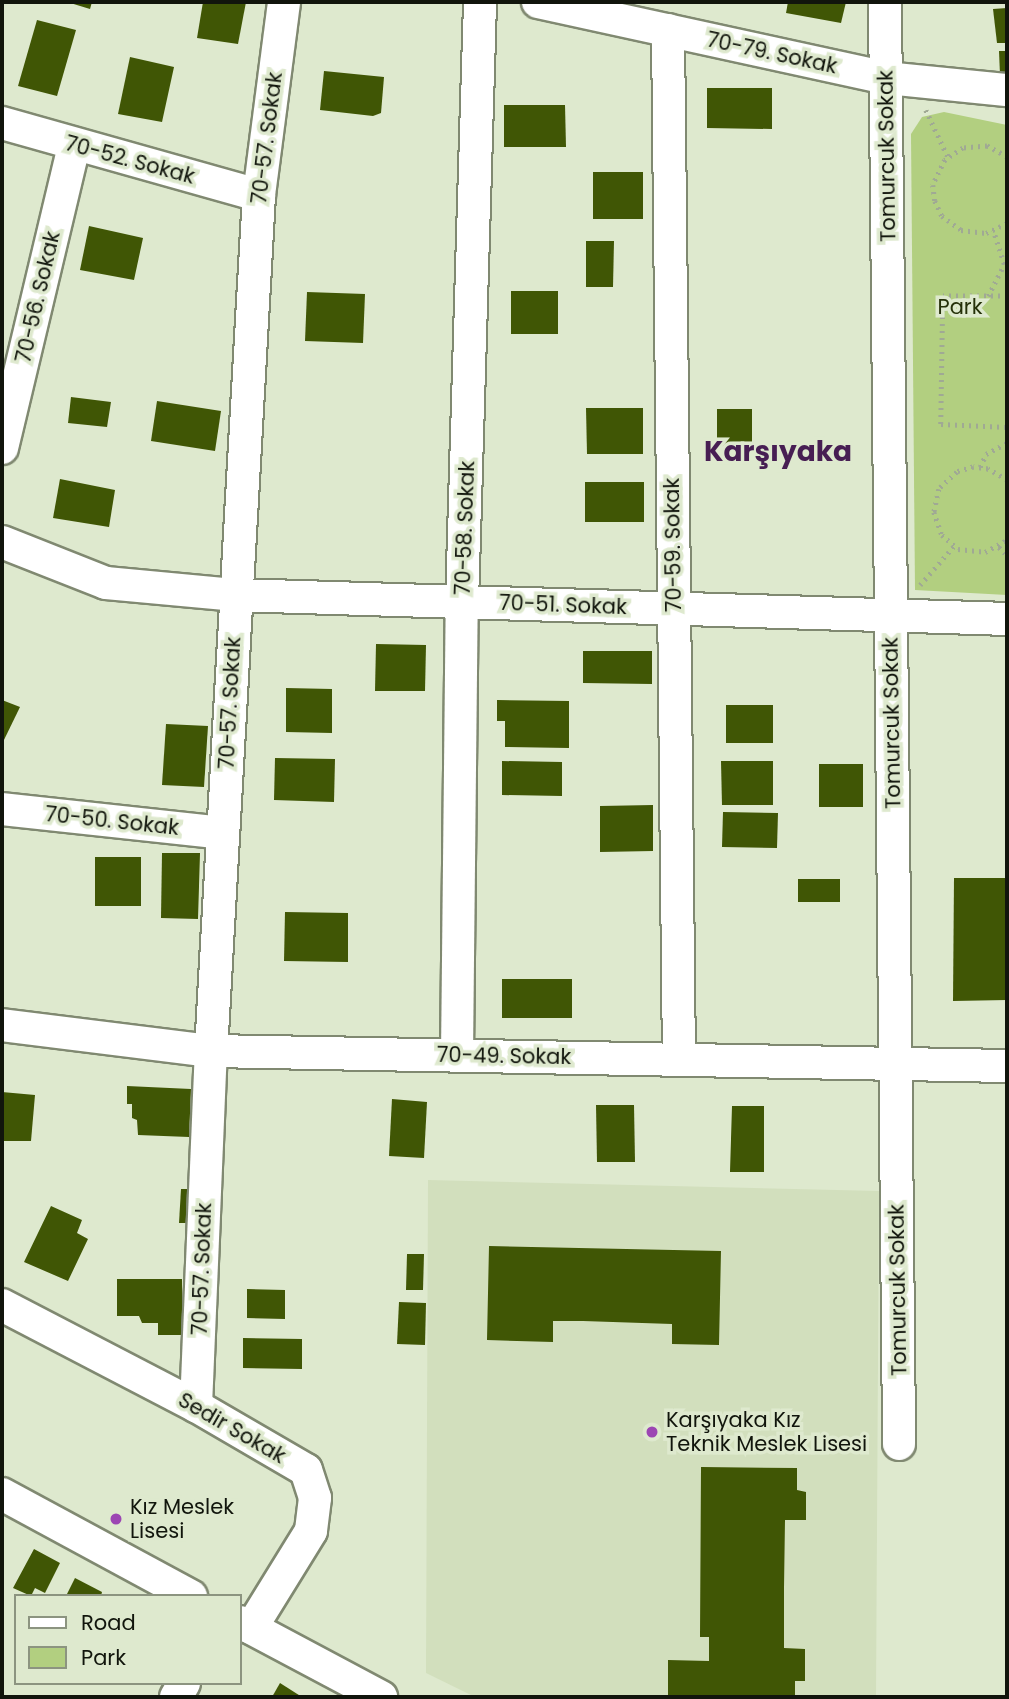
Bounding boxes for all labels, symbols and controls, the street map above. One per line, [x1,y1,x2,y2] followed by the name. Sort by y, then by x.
[705,27,839,79] street label: 70-79. Sokak
[873,70,901,242] street label: Tomurcuk Sokak
[246,71,288,205] street label: 70-57. Sokak
[62,131,198,189] street label: 70-52. Sokak
[11,229,65,365] street label: 70-56. Sokak
[937,294,983,320] park label: Park
[704,435,852,469] district label: Karşıyaka
[450,460,480,596] street label: 70-58. Sokak
[659,478,687,612] street label: 70-59. Sokak
[499,590,627,620] street label: 70-51. Sokak
[214,636,246,770] street label: 70-57. Sokak
[878,637,906,809] street label: Tomurcuk Sokak
[44,801,180,841] street label: 70-50. Sokak
[437,1042,571,1070] street label: 70-49. Sokak
[187,1202,217,1336] street label: 70-57. Sokak
[884,1204,912,1376] street label: Tomurcuk Sokak
[174,1387,290,1469] street label: Sedir Sokak
[666,1407,867,1457] place label: Karşıyaka Kız Teknik Meslek Lisesi
[644,1424,660,1440] marker: Karşıyaka Kız Teknik Meslek Lisesi
[130,1494,234,1544] place label: Kız Meslek Lisesi
[108,1511,124,1527] marker: Kız Meslek Lisesi
[14,1594,242,1685] legend
[81,1608,136,1637] text: Road
[81,1643,126,1672] text: Park

